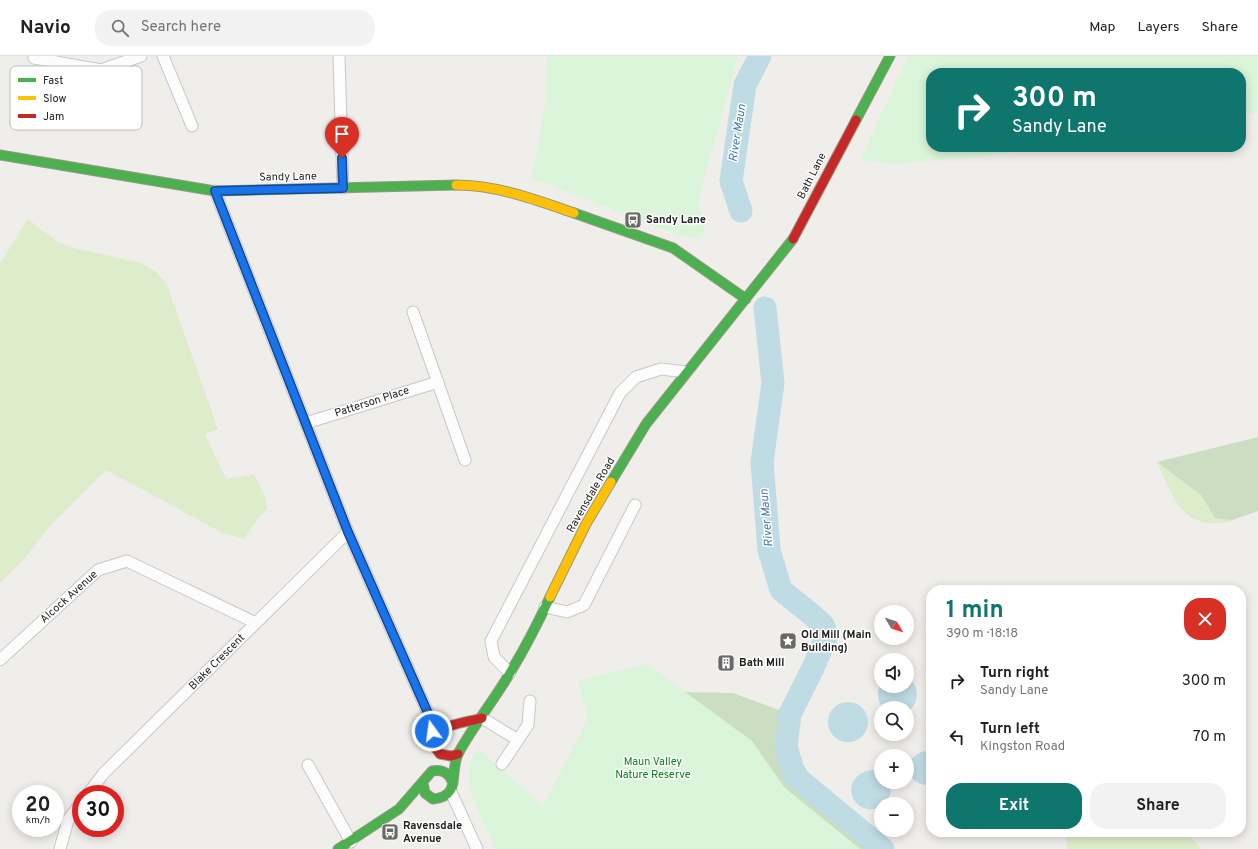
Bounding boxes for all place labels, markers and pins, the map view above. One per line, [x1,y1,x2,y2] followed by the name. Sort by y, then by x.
[325,117,359,158] pin
[623,210,643,230] bus stop icon: Sandy Lane
[646,213,706,227] place label: Sandy Lane
[801,628,871,655] place label: Old Mill (Main Building)
[778,631,798,651] place icon: Old Mill (Main Building)
[716,653,736,673] building icon: Bath Mill
[739,656,784,670] place label: Bath Mill
[403,819,462,846] place label: Ravensdale Avenue
[380,822,400,842] bus stop icon: Ravensdale Avenue

